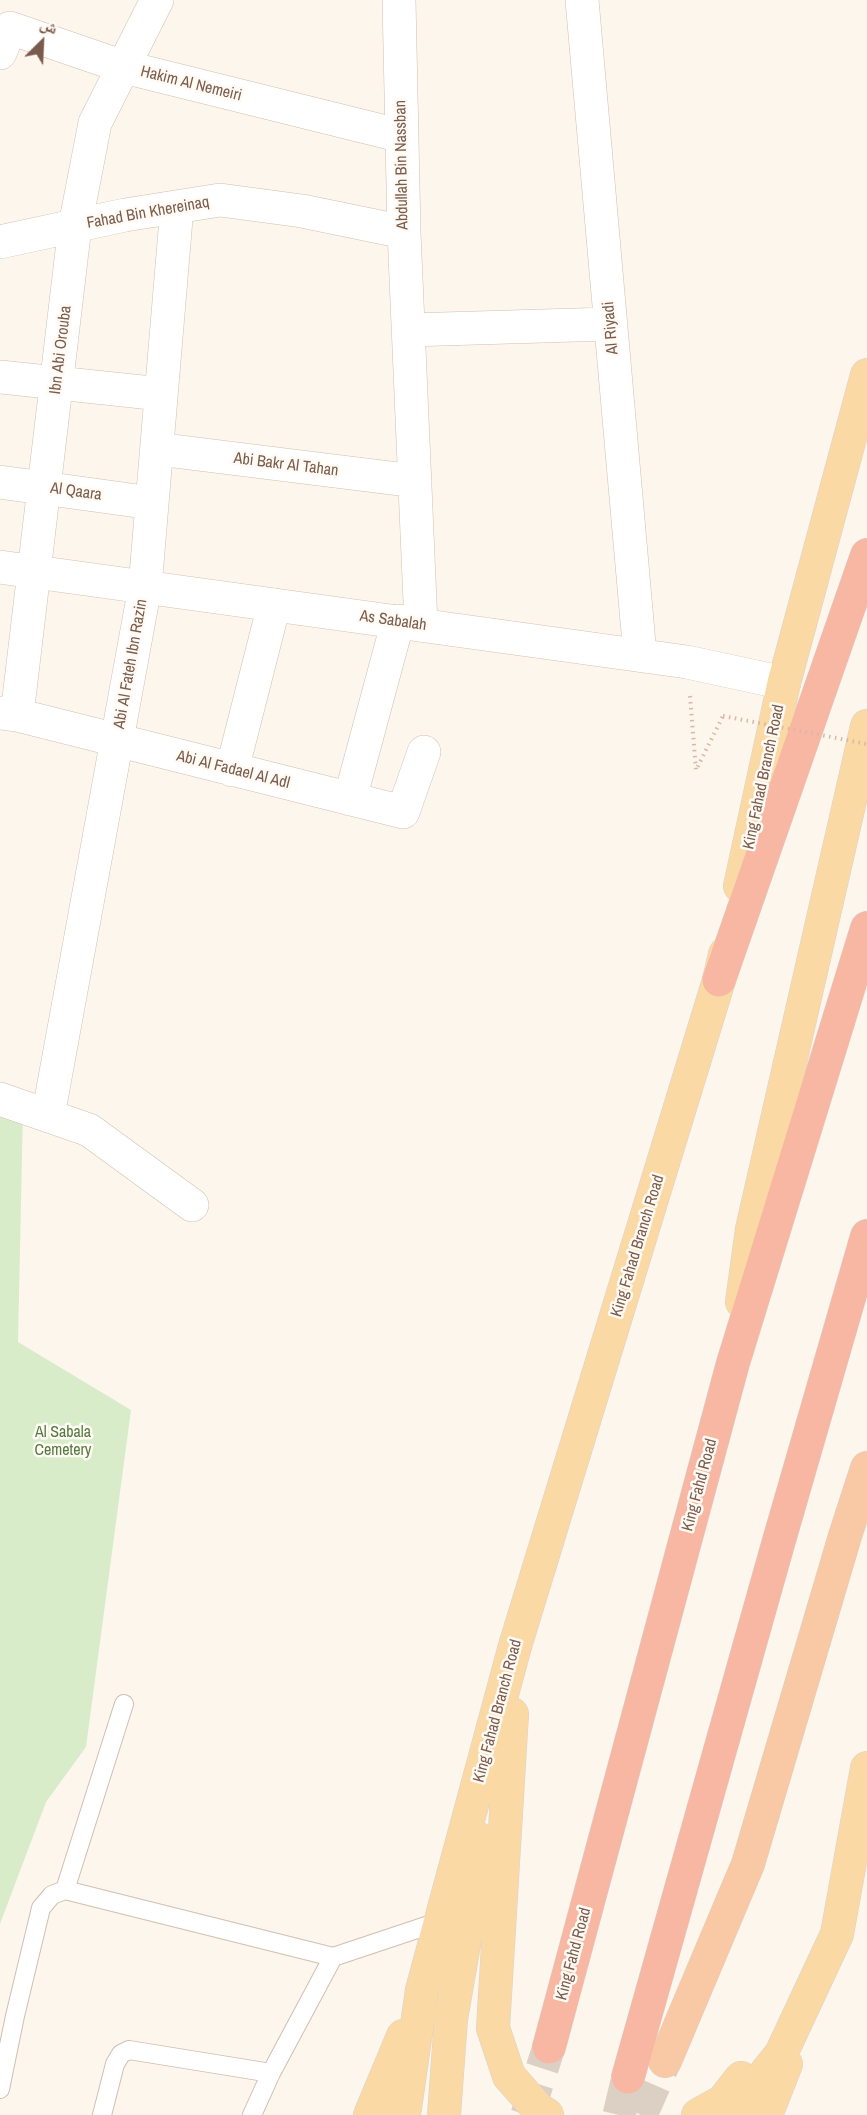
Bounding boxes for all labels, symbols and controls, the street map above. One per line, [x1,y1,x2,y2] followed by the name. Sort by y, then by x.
[12,12,72,72] north arrow
[37,12,62,39] text: ش
[138,62,244,106] street label: Hakim Al Nemeiri
[391,100,413,230] street label: Abdullah Bin Nassban
[85,193,211,233] street label: Fahad Bin Khereinaq
[599,301,623,355] street label: Al Riyadi
[46,305,76,395] street label: Ibn Abi Orouba
[233,449,339,481] street label: Abi Bakr Al Tahan
[49,479,103,505] street label: Al Qaara
[110,598,152,730] street label: Abi Al Fateh Ibn Razin
[358,607,428,635] street label: As Sabalah
[739,703,789,851] street label: King Fahad Branch Road
[174,747,292,793] street label: Abi Al Fadael Al Adl
[607,1173,669,1319] street label: King Fahad Branch Road
[35,1423,91,1461] park label: Al Sabala Cemetery
[678,1437,722,1533] street label: King Fahd Road
[470,1637,526,1785] street label: King Fahad Branch Road
[552,1906,596,2002] street label: King Fahd Road

